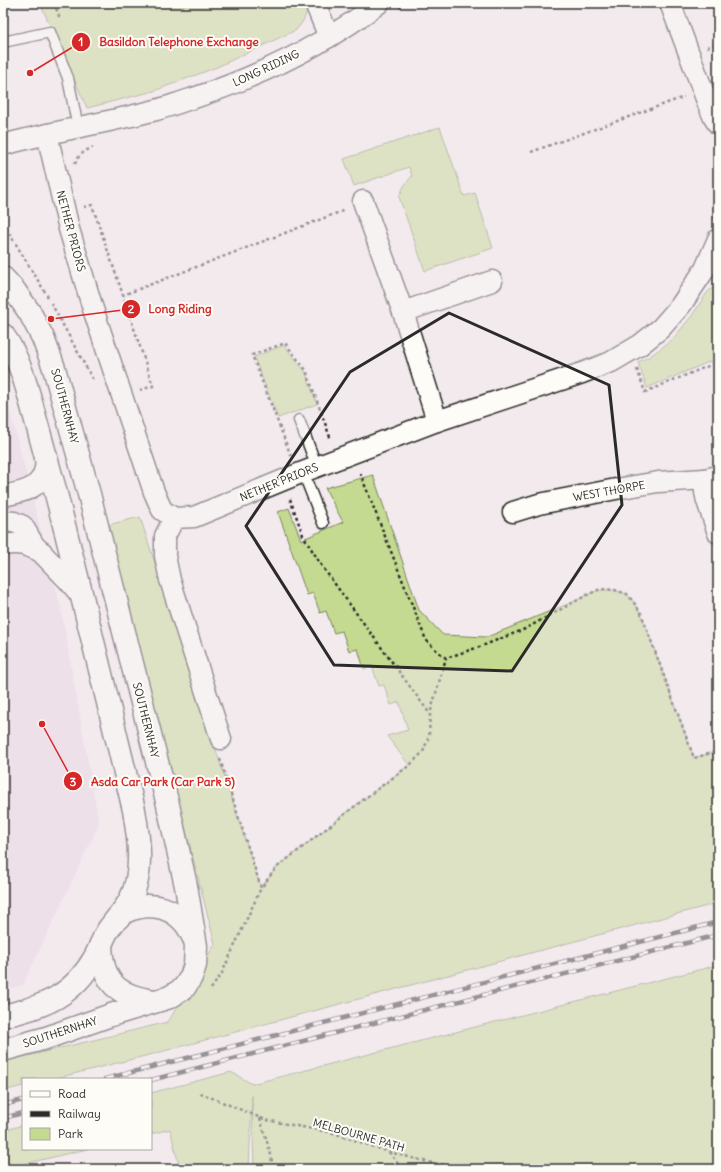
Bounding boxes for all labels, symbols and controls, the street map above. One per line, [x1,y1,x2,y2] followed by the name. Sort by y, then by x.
[71,30,267,54] callout: Basildon Telephone Exchange
[79,34,83,49] text: 1
[99,34,259,50] text: Basildon Telephone Exchange
[230,46,302,90] street label: LONG RIDING
[53,189,89,273] street label: NETHER PRIORS
[121,297,220,321] callout: Long Riding
[128,301,135,316] text: 2
[148,301,212,317] text: Long Riding
[48,367,82,445] street label: SOUTHERNHAY
[238,460,320,504] street label: NETHER PRIORS
[572,478,646,504] street label: WEST THORPE
[130,681,162,759] street label: SOUTHERNHAY
[63,769,243,793] callout: Asda Car Park (Car Park 5)
[70,774,77,789] text: 3
[91,774,235,790] text: Asda Car Park (Car Park 5)
[21,1013,99,1051] street label: SOUTHERNHAY
[22,1078,152,1150] legend
[58,1086,86,1101] text: Road
[58,1106,101,1121] text: Railway
[312,1115,407,1155] street label: MELBOURNE PATH
[58,1126,83,1141] text: Park

